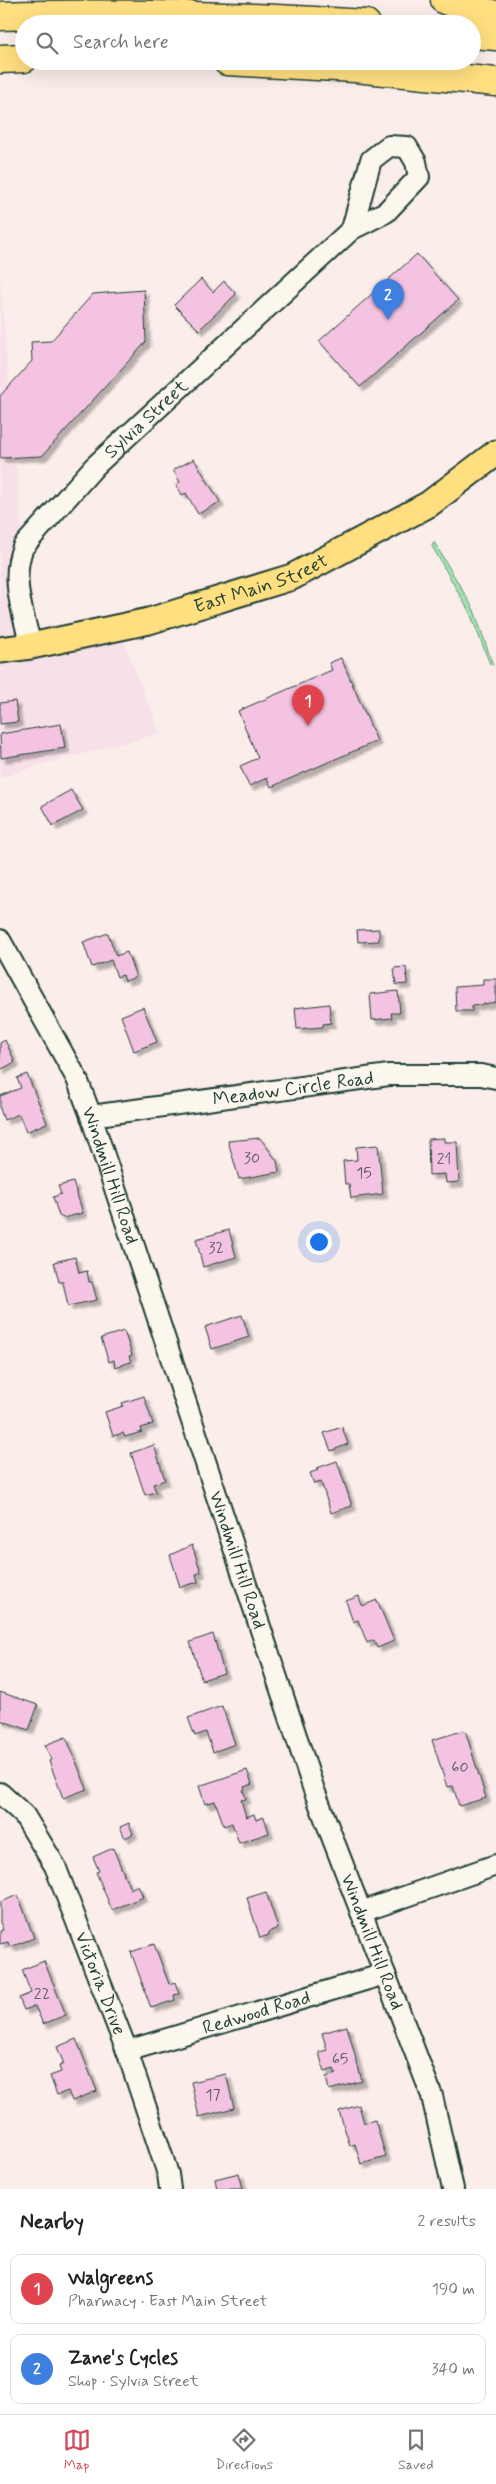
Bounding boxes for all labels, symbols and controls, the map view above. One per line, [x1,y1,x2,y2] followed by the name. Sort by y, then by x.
[15,15,481,70] search box
[33,29,61,57] icon: search
[73,30,169,55] text: Search here
[372,279,404,320] pin: 2
[99,374,194,464] street label: Sylvia Street
[191,548,332,619] street label: East Main Street
[292,685,324,726] pin: 1
[211,1065,375,1112] street label: Meadow Circle Road
[76,1103,145,1247] street label: Windmill Hill Road
[244,1148,260,1169] house number: 30
[437,1149,451,1170] house number: 21
[356,1163,372,1184] house number: 15
[306,1229,332,1255] your location
[208,1238,224,1259] house number: 32
[203,1488,272,1632] street label: Windmill Hill Road
[451,1757,469,1778] house number: 60
[335,1870,410,2013] street label: Windmill Hill Road
[69,1928,132,2039] street label: Victoria Drive
[34,1984,50,2005] house number: 22
[199,1984,313,2040] street label: Redwood Road
[332,2049,348,2070] house number: 65
[205,2085,221,2106] house number: 17
[20,2208,84,2236] text: Nearby
[418,2211,476,2232] text: 2 results
[68,2266,153,2291] text: Walgreens
[33,2279,41,2300] text: 1
[432,2279,475,2300] text: 190 m
[68,2291,267,2312] text: Pharmacy · East Main Street
[68,2346,178,2371] text: Zane's Cycles
[33,2359,41,2380] text: 2
[431,2359,475,2380] text: 340 m
[68,2371,199,2392] text: Shop · Sylvia Street
[63,2426,91,2474] tab: Map
[216,2426,273,2474] tab: Directions
[398,2426,433,2474] tab: Saved

